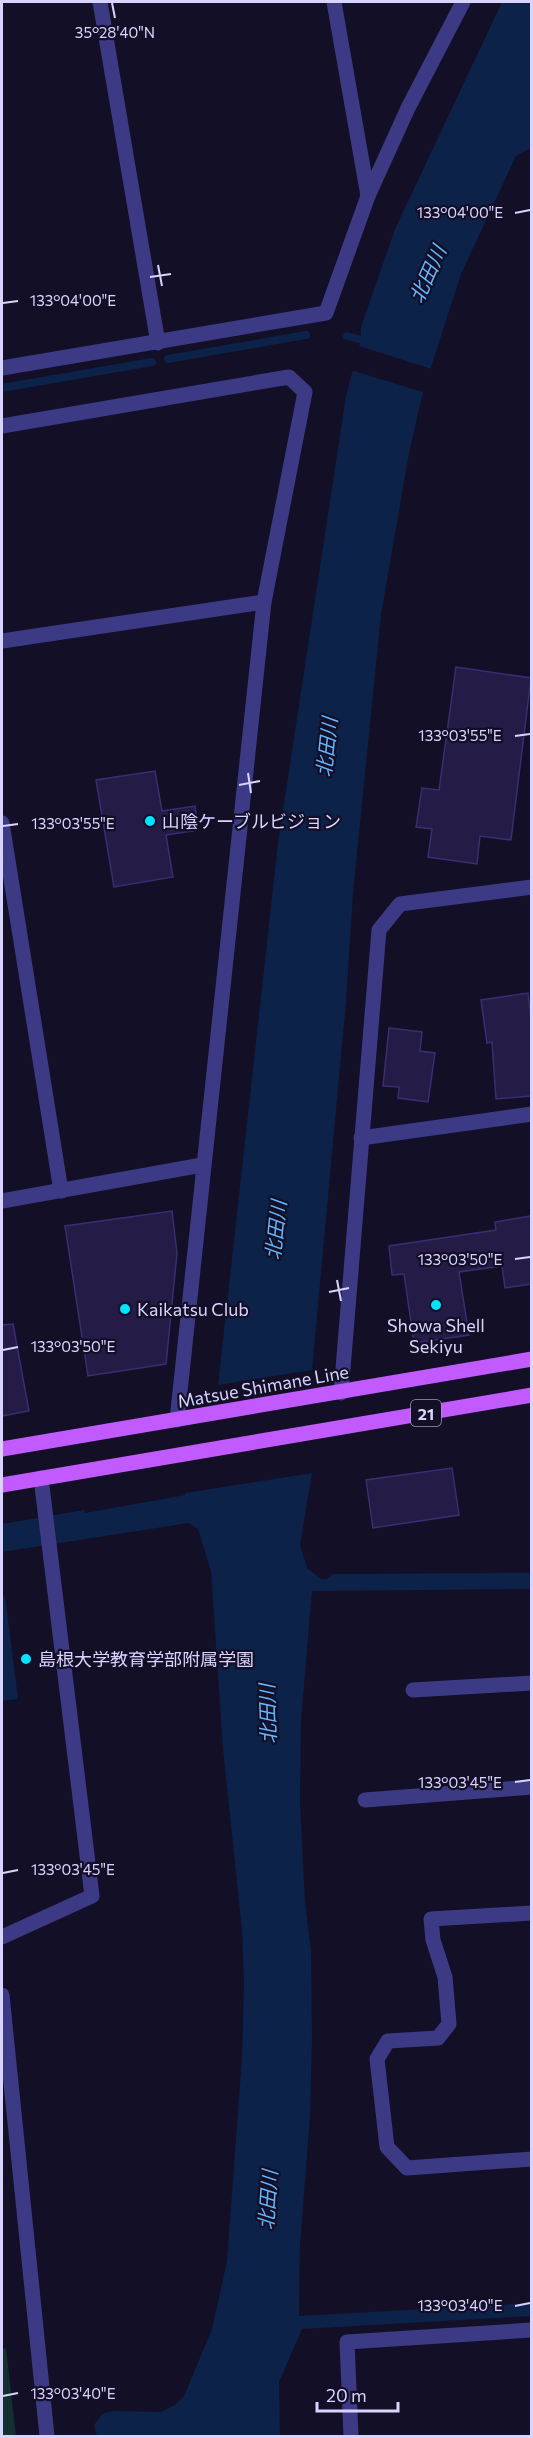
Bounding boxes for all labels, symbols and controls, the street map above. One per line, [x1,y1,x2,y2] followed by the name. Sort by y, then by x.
[75,23,155,41] text: 35°28'40"N
[417,203,503,221] text: 133°04'00"E
[404,240,451,306] water label: 北田川
[30,291,116,309] text: 133°04'00"E
[311,714,341,778] water label: 北田川
[418,726,502,744] text: 133°03'55"E
[162,810,341,832] place label: 山陰ケーブルビジョン
[31,814,115,832] text: 133°03'55"E
[143,814,157,828] marker: 山陰ケーブルビジョン
[260,1197,290,1261] water label: 北田川
[418,1250,502,1268] text: 133°03'50"E
[137,1298,249,1320] place label: Kaikatsu Club
[429,1298,443,1312] marker: Showa Shell Sekiyu
[118,1302,132,1316] marker: Kaikatsu Club
[387,1314,485,1357] place label: Showa Shell Sekiyu
[31,1337,115,1355] text: 133°03'50"E
[176,1360,350,1412] street label: Matsue Shimane Line
[411,1400,441,1426] road number: 21
[38,1648,254,1670] place label: 島根大学教育学部附属学園
[19,1652,33,1666] marker: 島根大学教育学部附属学園
[254,1682,280,1744] water label: 北田川
[418,1773,502,1791] text: 133°03'45"E
[31,1860,115,1878] text: 133°03'45"E
[253,2167,281,2231] water label: 北田川
[417,2296,503,2314] text: 133°03'40"E
[317,2375,398,2413] scale bar
[30,2384,116,2402] text: 133°03'40"E
[326,2384,367,2406] text: 20 m

